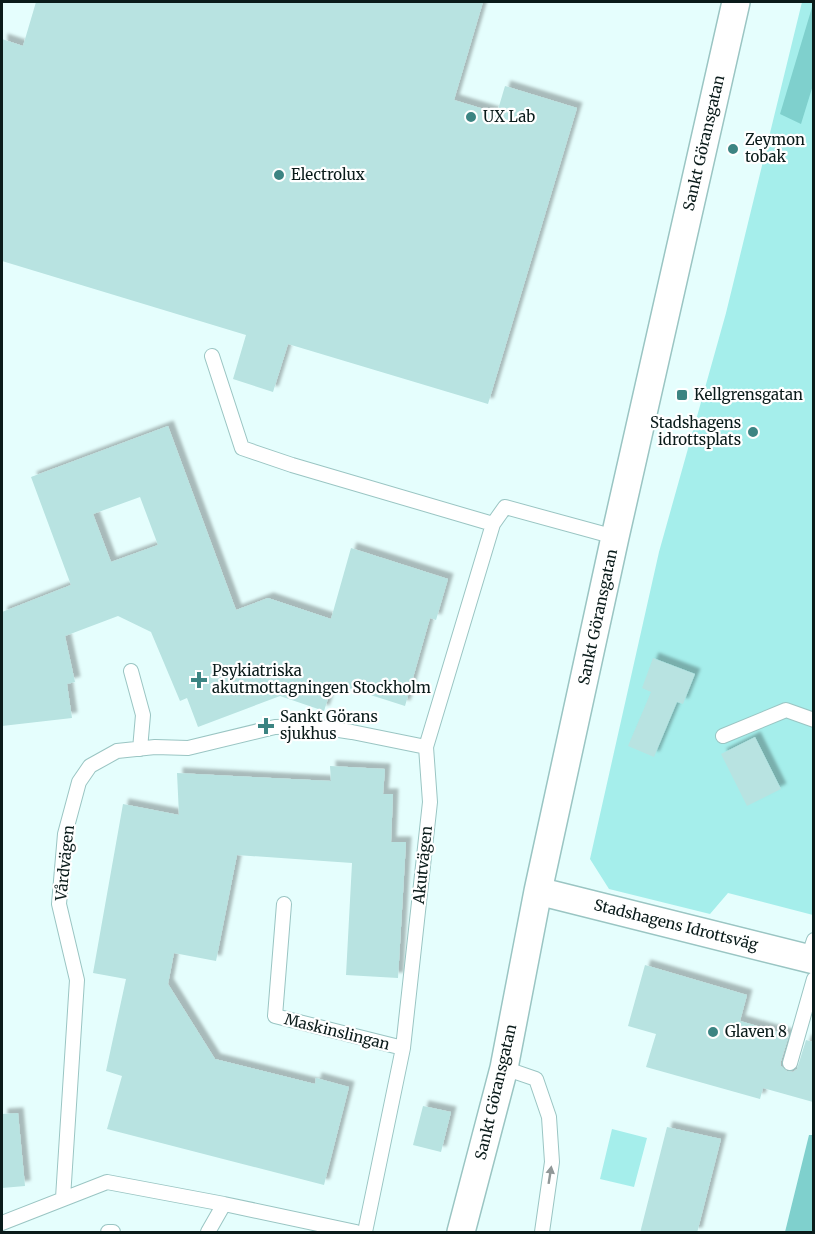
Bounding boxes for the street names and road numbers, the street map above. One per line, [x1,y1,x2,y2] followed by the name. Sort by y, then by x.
[679,73,728,213] street label: Sankt Göransgatan
[574,547,621,687] street label: Sankt Göransgatan
[51,824,78,903] street label: Vårdvägen
[409,825,436,906] street label: Akutvägen
[592,895,760,954] street label: Stadshagens Idrottsväg
[282,1009,392,1054] street label: Maskinslingan
[471,1022,520,1162] street label: Sankt Göransgatan

